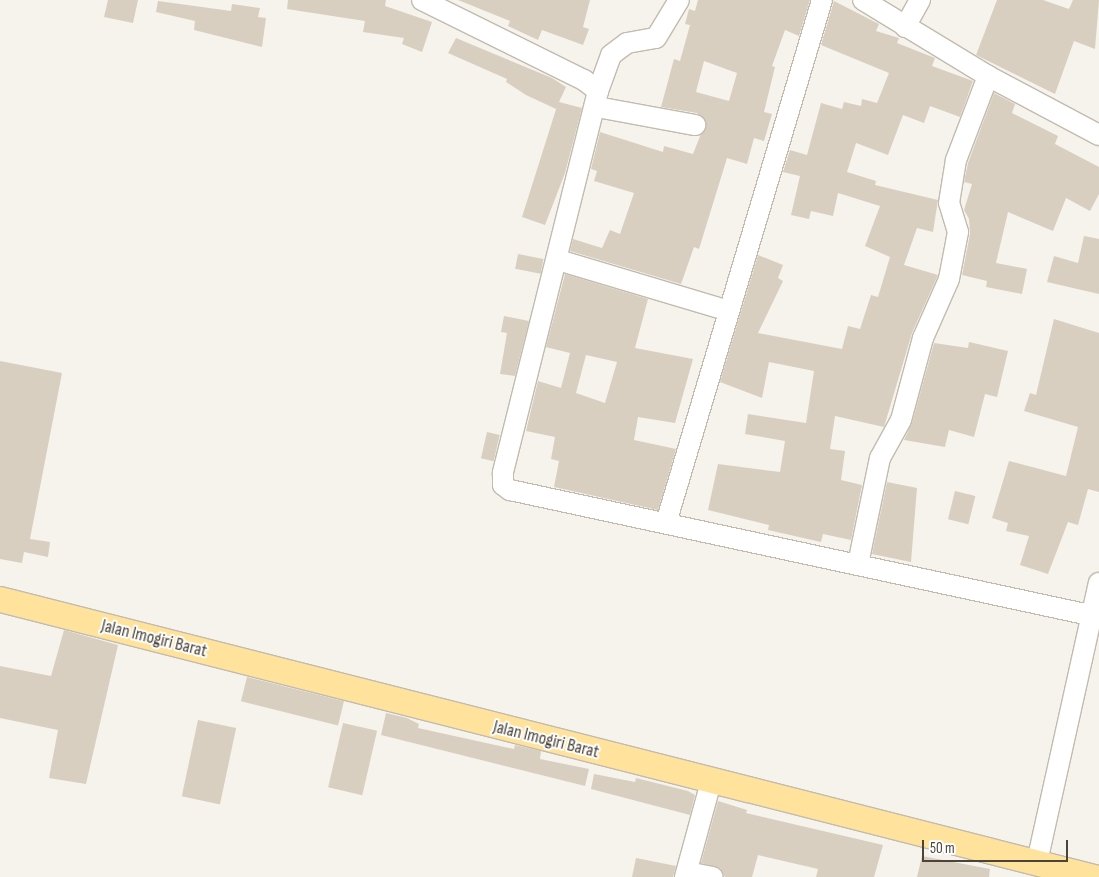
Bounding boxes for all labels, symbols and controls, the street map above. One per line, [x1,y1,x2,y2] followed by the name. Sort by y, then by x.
[99,615,209,663] street label: Jalan Imogiri Barat
[491,716,601,764] street label: Jalan Imogiri Barat
[924,830,1070,862] scale bar
[930,839,955,858] text: 50 m

